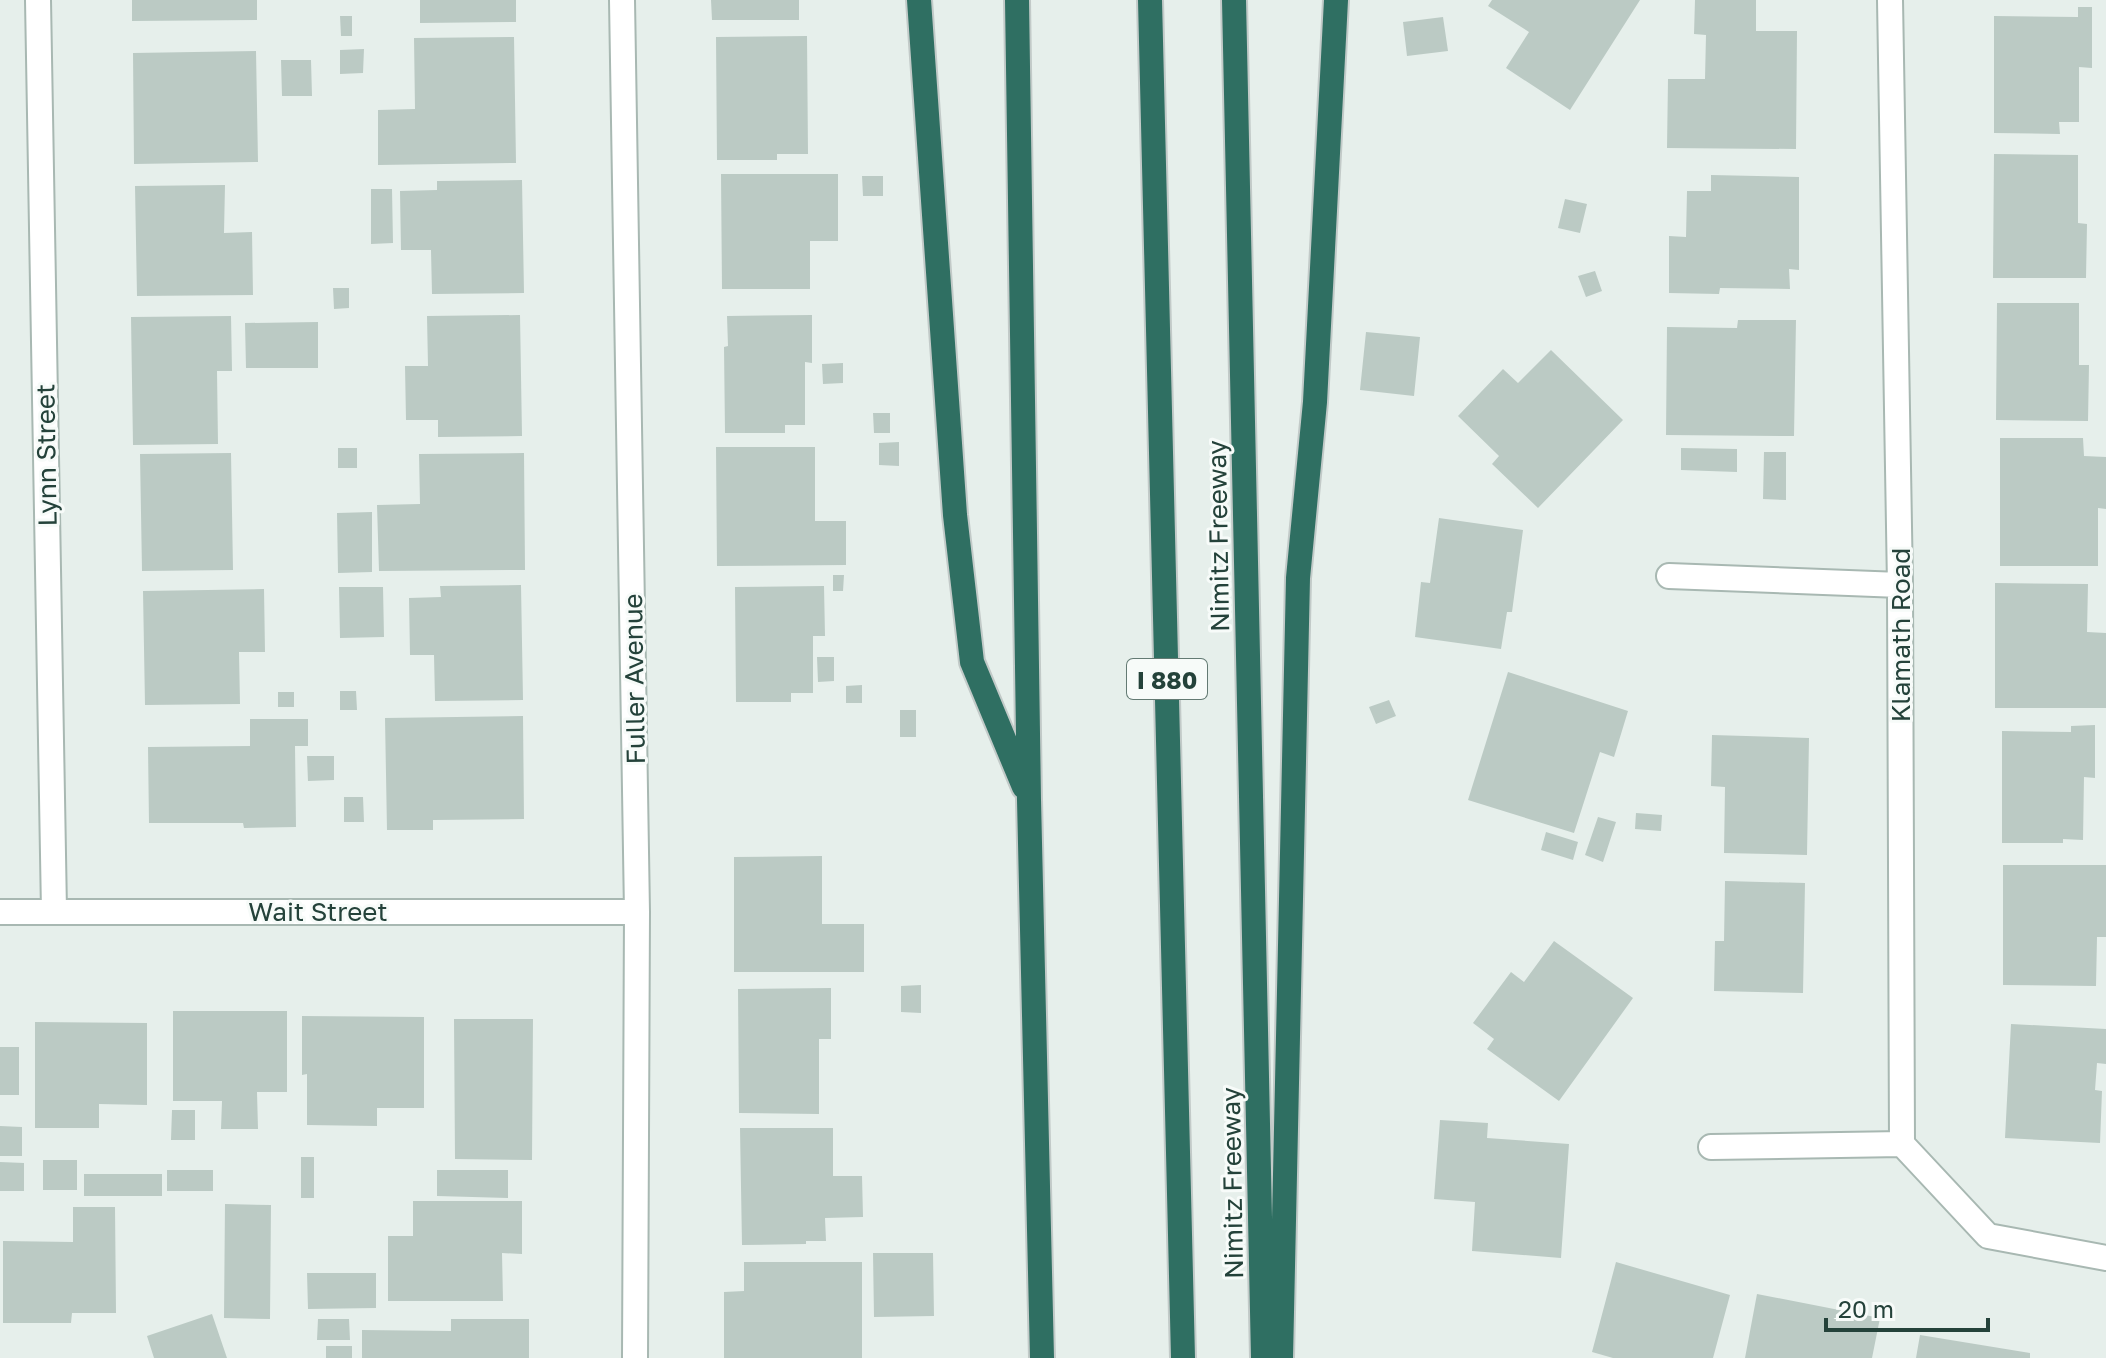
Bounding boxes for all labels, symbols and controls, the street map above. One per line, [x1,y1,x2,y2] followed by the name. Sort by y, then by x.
[29,383,63,527] street label: Lynn Street
[1201,439,1235,632] street label: Nimitz Freeway
[1885,548,1916,722] street label: Klamath Road
[617,593,651,765] street label: Fuller Avenue
[1127,659,1207,699] road number: I 880
[248,896,388,927] street label: Wait Street
[1215,1086,1249,1279] street label: Nimitz Freeway
[1826,1282,1988,1332] scale bar
[1838,1294,1894,1323] text: 20 m

